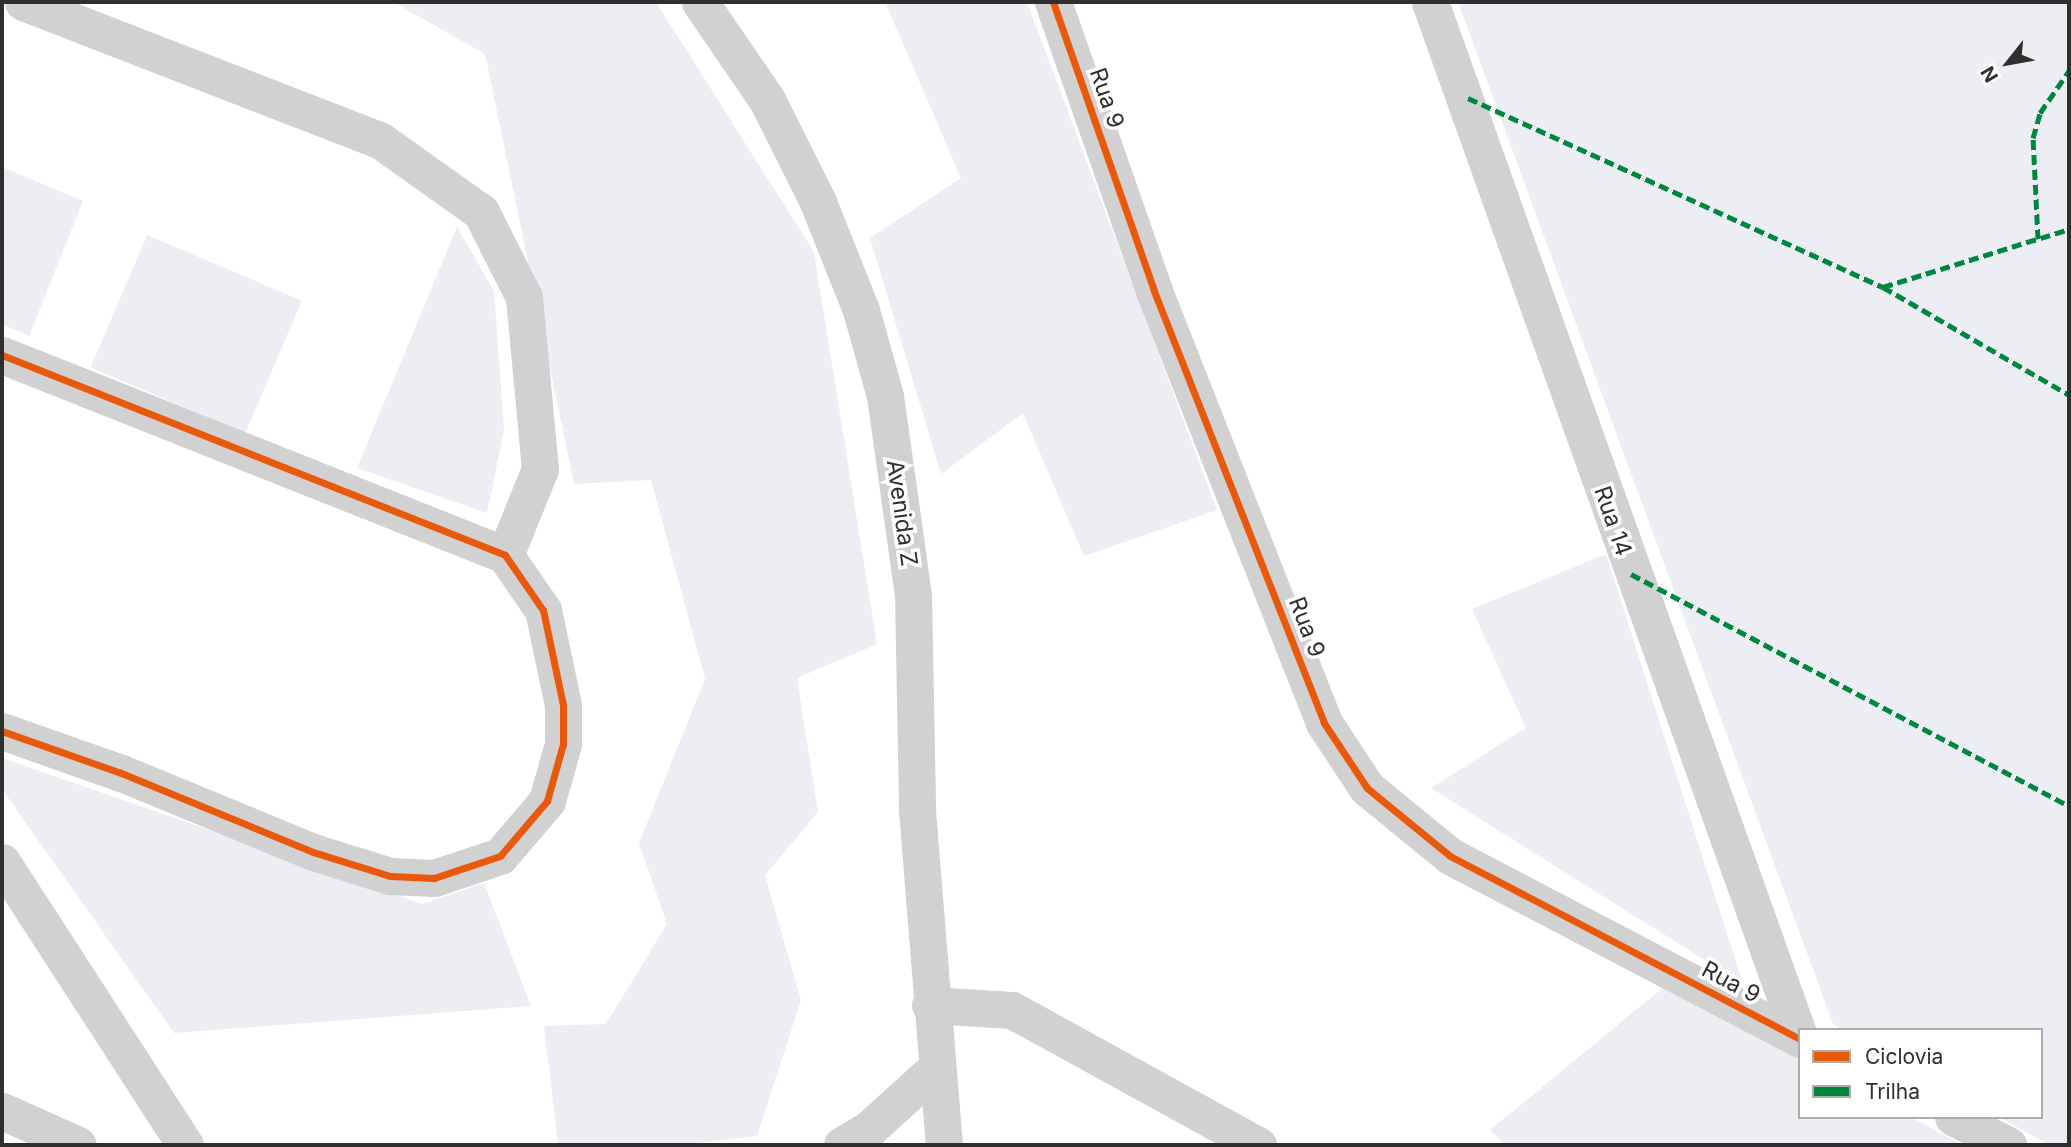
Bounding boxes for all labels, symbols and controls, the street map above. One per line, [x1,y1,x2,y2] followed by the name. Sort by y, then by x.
[1973,28,2043,98] north arrow
[1976,62,2003,86] text: N
[1084,64,1130,132] street label: Rua 9
[881,458,923,568] street label: Avenida Z
[1588,482,1638,560] street label: Rua 14
[1283,593,1331,661] street label: Rua 9
[1697,955,1765,1009] street label: Rua 9
[1798,1028,2043,1119] legend
[1865,1044,1943,1069] text: Ciclovia
[1865,1079,1920,1104] text: Trilha

